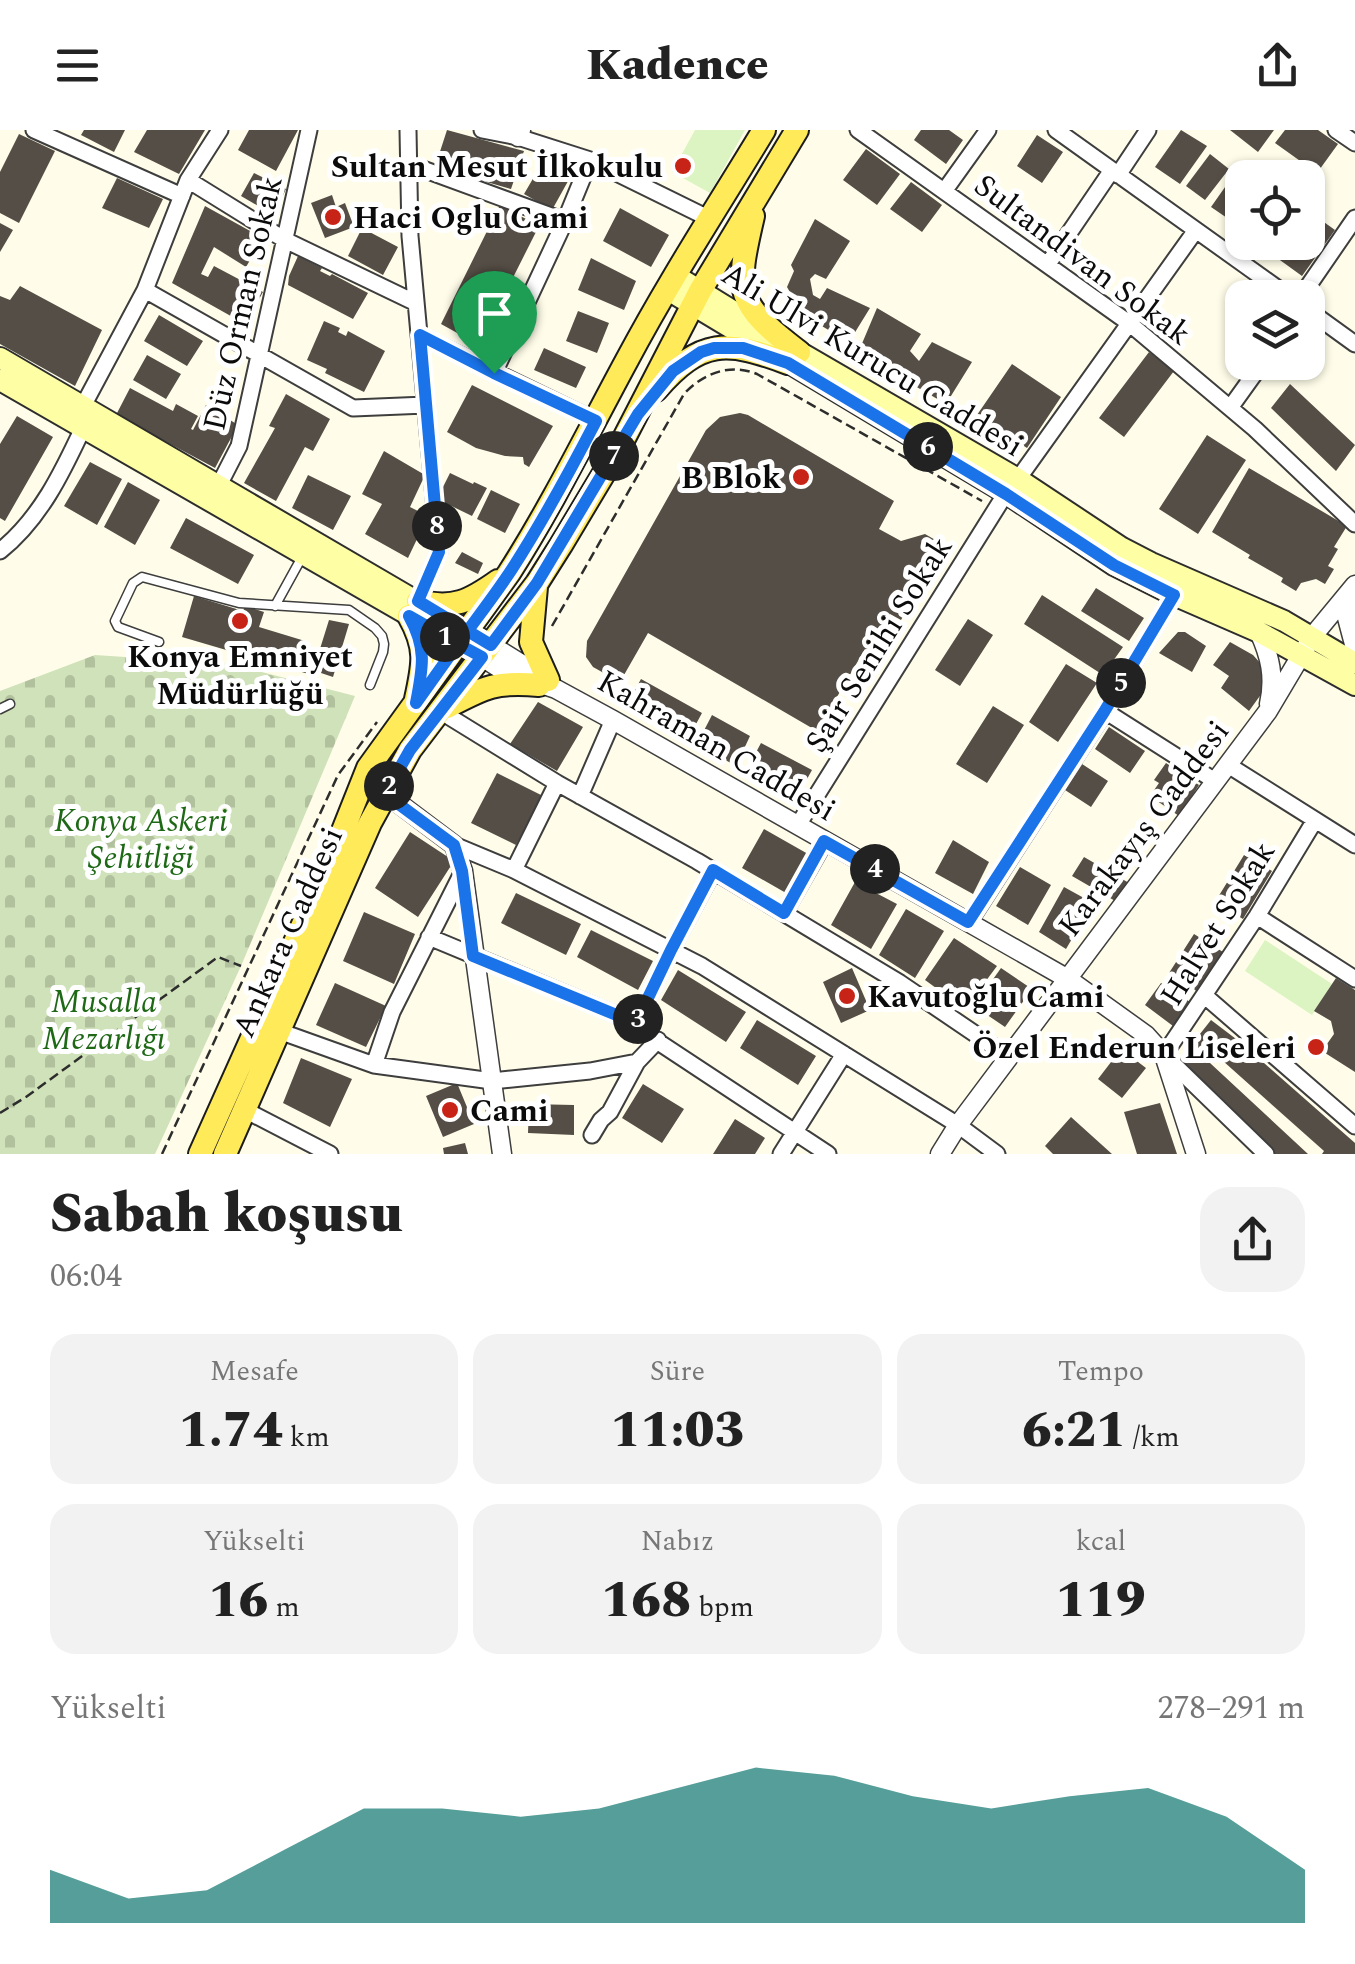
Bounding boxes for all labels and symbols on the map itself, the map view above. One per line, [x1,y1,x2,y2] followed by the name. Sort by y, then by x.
[331,143,663,192] place label: Sultan Mesut İlkokulu
[672,155,694,177] marker: Sultan Mesut İlkokulu
[963,162,1201,358] street label: Sultandivan Sokak
[190,171,297,436] street label: Düz Orman Sokak
[353,194,589,243] place label: Haci Oglu Cami
[322,206,344,228] marker: Haci Oglu Cami
[712,250,1033,470] street label: Ali Ulvi Kurucu Caddesi
[452,271,537,374] pin
[903,422,953,472] pin: 6
[589,431,639,481] pin: 7
[681,454,782,503] place label: B Blok
[790,466,812,488] marker: B Blok
[412,501,462,551] pin: 8
[793,527,966,763] street label: Şair Senihi Sokak
[229,610,251,632] marker: Konya Emniyet Müdürlüğü
[420,612,470,662] pin: 1
[127,633,353,719] place label: Konya Emniyet Müdürlüğü
[588,658,845,835] street label: Kahraman Caddesi
[1096,658,1146,708] pin: 5
[1046,710,1242,948] street label: Karakayış Caddesi
[364,761,414,811] pin: 2
[54,797,228,883] park label: Konya Askeri Şehitliği
[220,819,357,1046] street label: Ankara Caddesi
[1148,832,1288,1016] street label: Halvet Sokak
[850,844,900,894] pin: 4
[867,973,1105,1022] place label: Kavutoğlu Cami
[42,978,166,1064] park label: Musalla Mezarlığı
[836,985,858,1007] marker: Kavutoğlu Cami
[613,994,663,1044] pin: 3
[972,1024,1296,1073] place label: Özel Enderun Liseleri
[1305,1036,1327,1058] marker: Özel Enderun Liseleri
[470,1087,549,1136] place label: Cami
[439,1099,461,1121] marker: Cami

